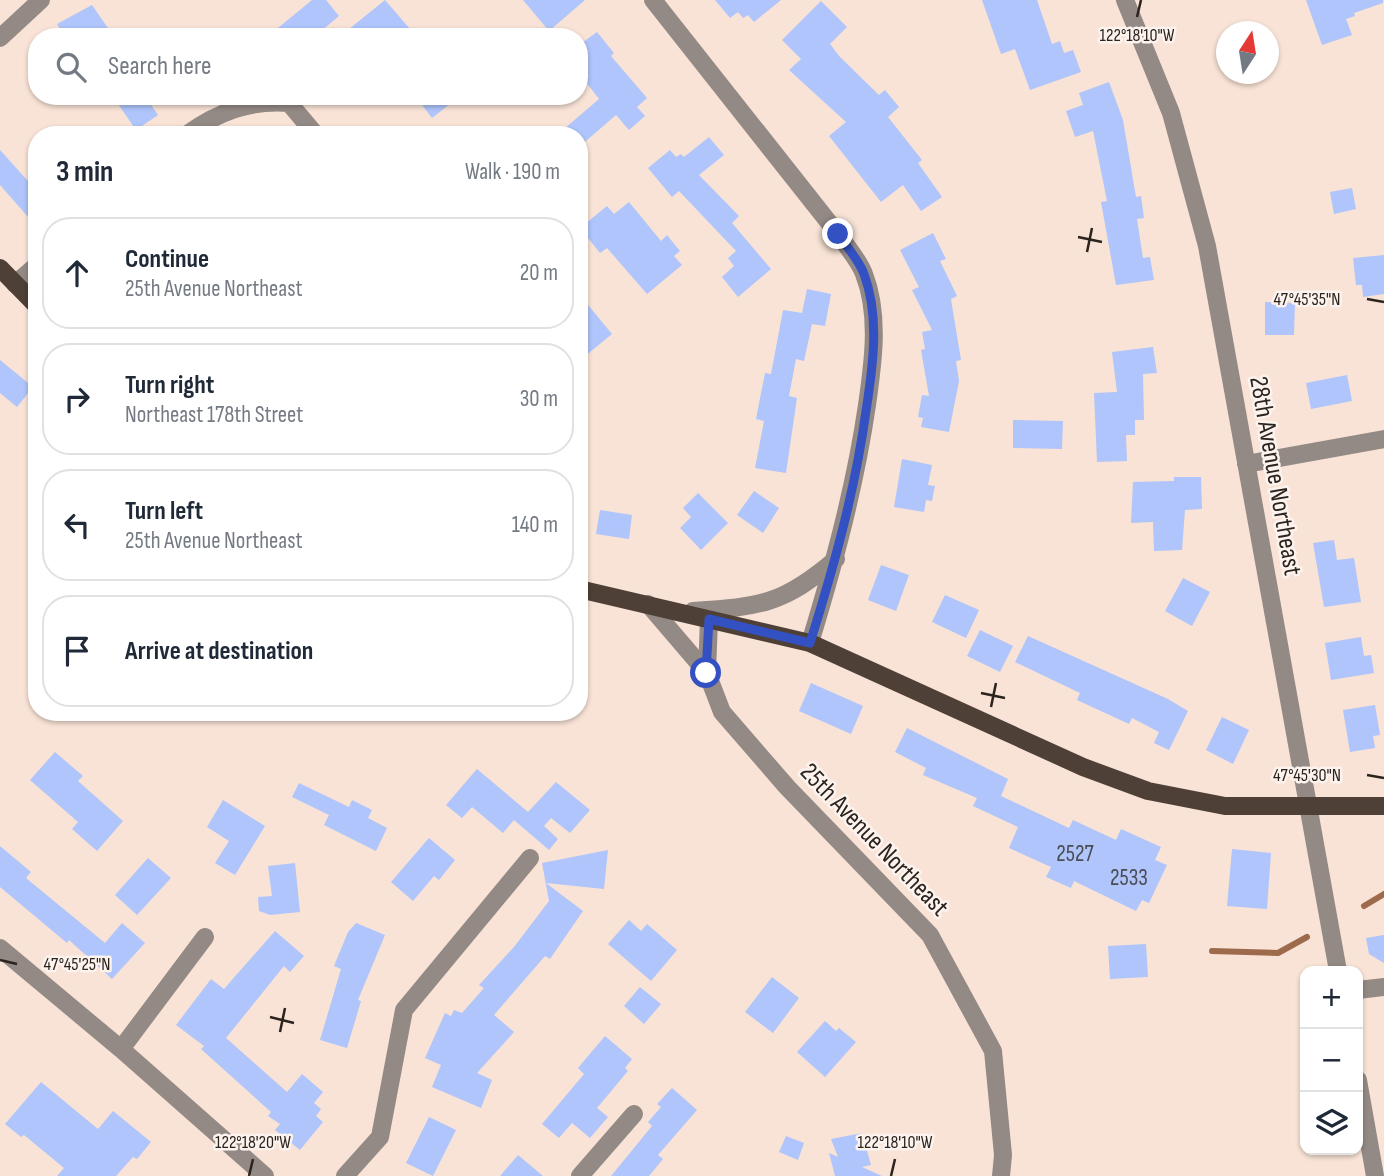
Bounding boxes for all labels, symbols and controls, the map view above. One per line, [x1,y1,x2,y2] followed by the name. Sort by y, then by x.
[1216,21,1279,84] north arrow
[1100,25,1175,46] text: 122°18'10"W
[28,28,588,105] search box
[52,48,90,86] icon: search
[108,51,211,82] text: Search here
[56,154,113,190] text: 3 min
[465,158,560,186] text: Walk · 190 m
[822,218,853,249] route end
[125,244,209,275] text: Continue
[58,254,96,292] icon: ahead
[520,259,558,287] text: 20 m
[125,275,303,303] text: 25th Avenue Northeast
[1273,289,1341,310] text: 47°45'35"N
[125,370,214,401] text: Turn right
[1242,374,1308,578] street label: 28th Avenue Northeast
[58,380,96,418] icon: right
[520,385,558,413] text: 30 m
[125,401,303,429] text: Northeast 178th Street
[125,496,203,527] text: Turn left
[58,506,96,544] icon: left
[512,511,558,539] text: 140 m
[125,527,303,555] text: 25th Avenue Northeast
[58,632,96,670] icon: arrive
[125,636,313,667] text: Arrive at destination
[690,657,721,688] route start
[793,757,955,923] street label: 25th Avenue Northeast
[1273,765,1341,786] text: 47°45'30"N
[1056,840,1094,868] house number: 2527
[1110,864,1148,892] house number: 2533
[44,954,110,975] text: 47°45'25"N
[1300,966,1363,1155] map controls
[1300,966,1363,1029] button: +
[1300,1029,1363,1092] button: −
[1300,1092,1363,1155] button: layers
[215,1132,291,1153] text: 122°18'20"W
[858,1132,933,1153] text: 122°18'10"W

